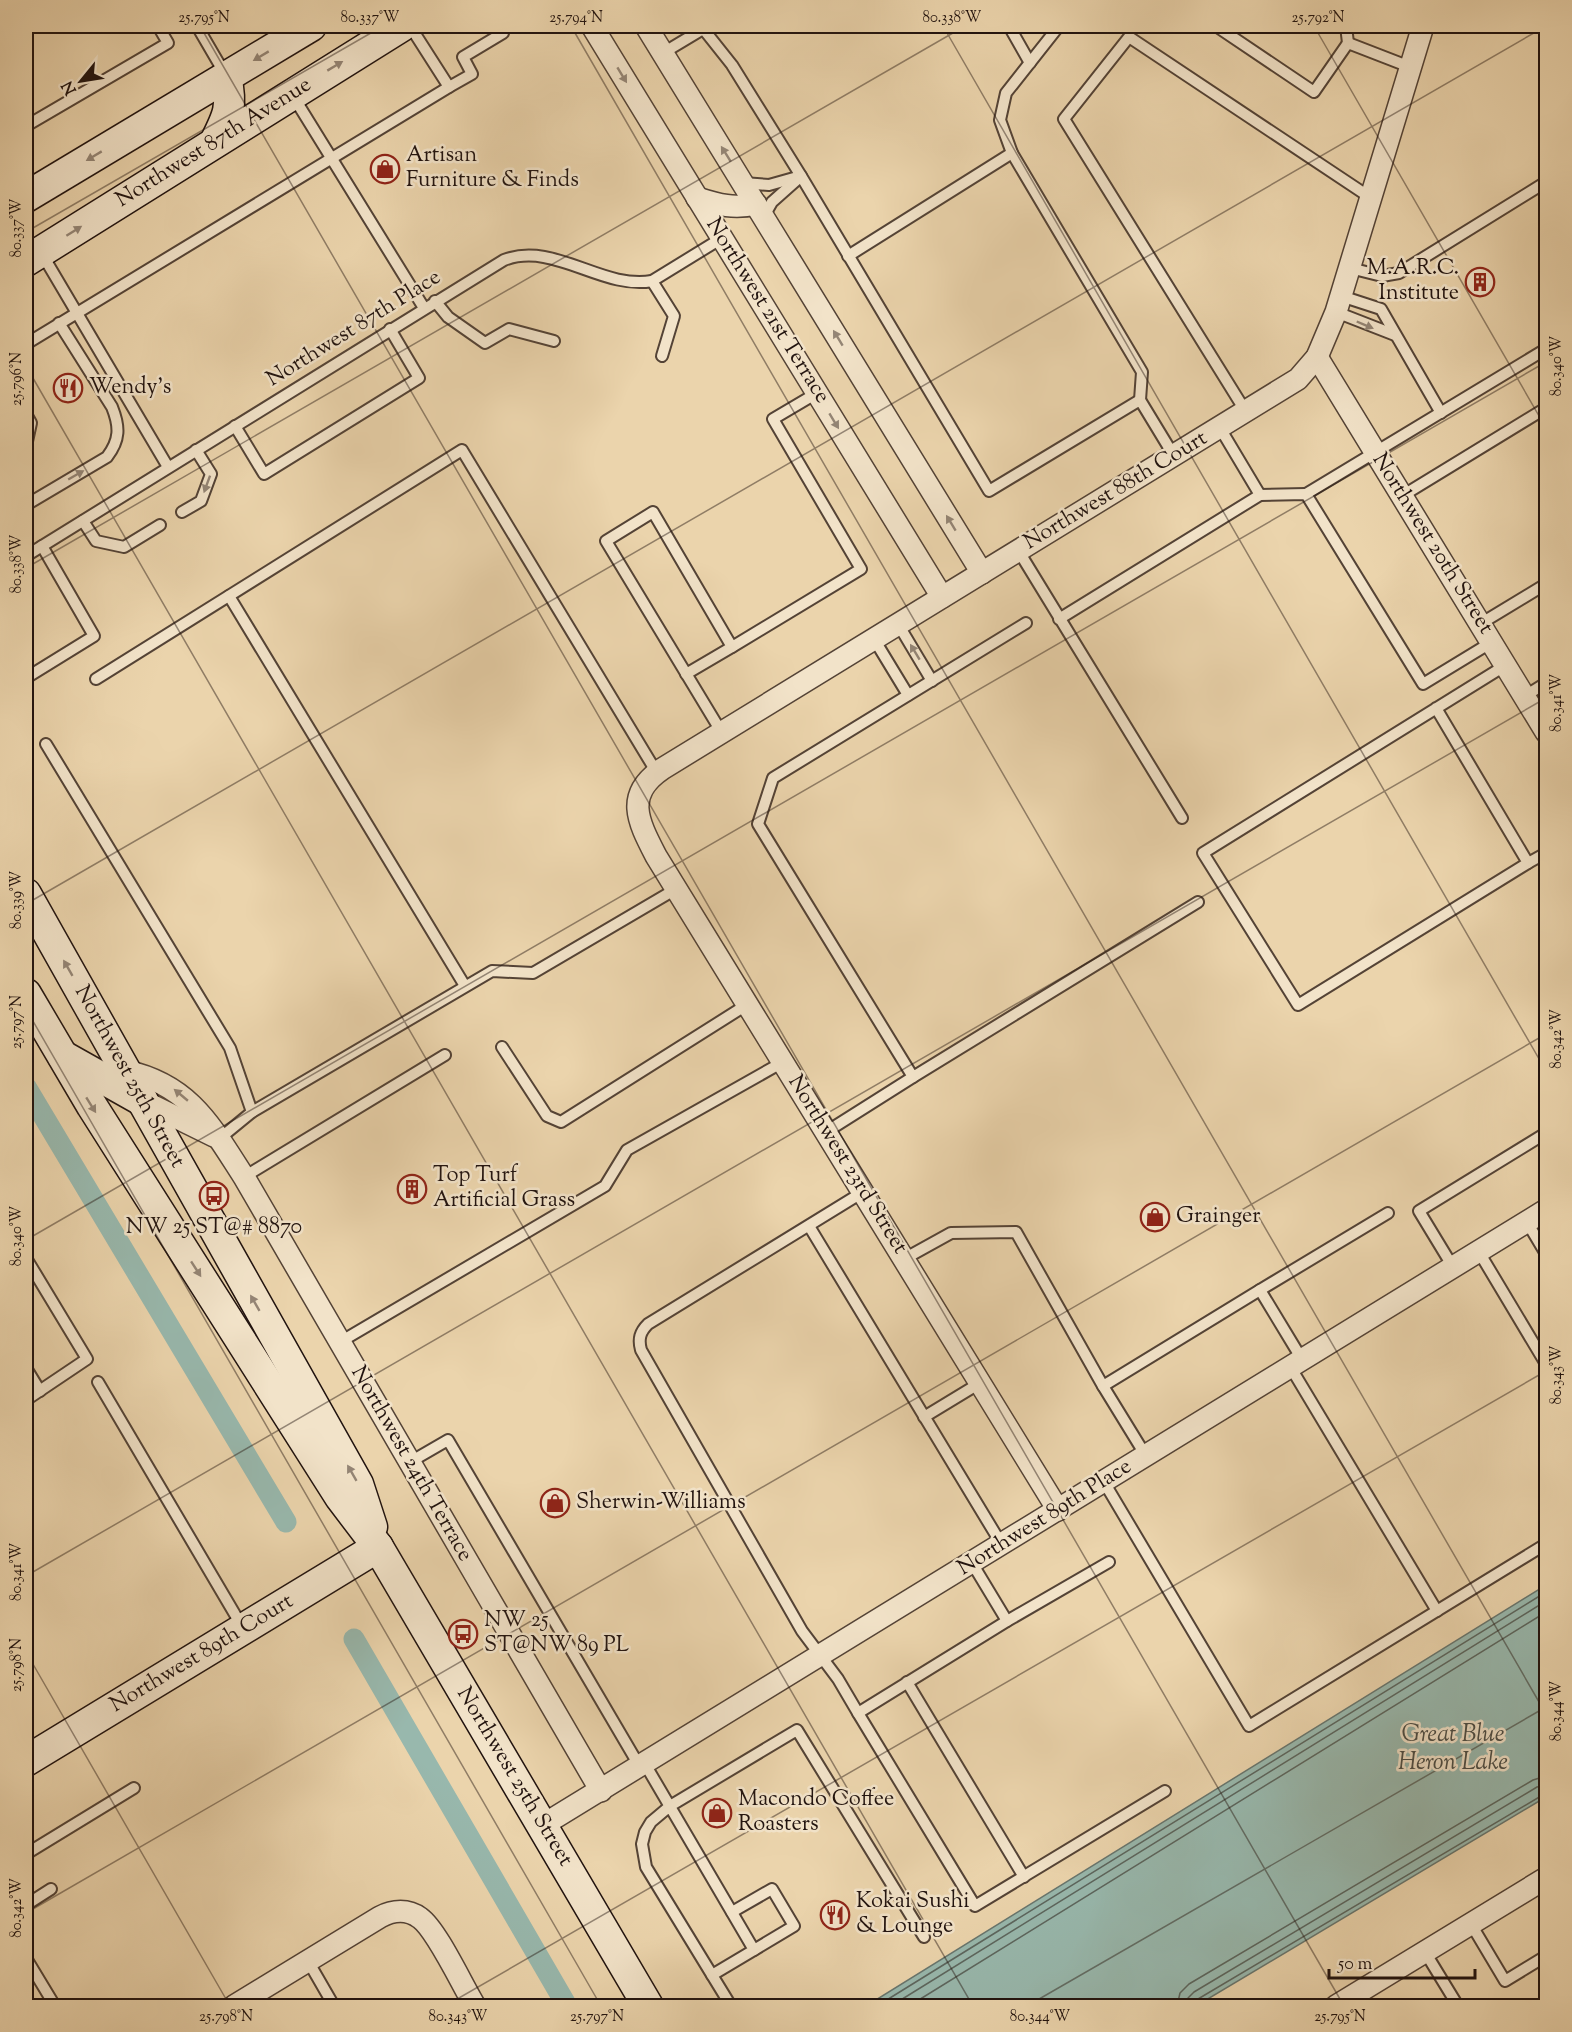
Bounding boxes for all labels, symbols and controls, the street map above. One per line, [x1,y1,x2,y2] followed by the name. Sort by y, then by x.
[178,8,230,29] text: 25.795°N
[341,8,400,29] text: 80.337°W
[549,8,603,29] text: 25.794°N
[923,8,982,29] text: 80.338°W
[1291,8,1345,29] text: 25.792°N
[253,50,269,61] one-way arrow
[51,51,111,111] north arrow
[327,61,343,72] one-way arrow
[617,67,628,83] one-way arrow
[110,70,318,216] street label: Northwest 87th Avenue
[57,76,83,99] text: N
[406,140,579,197] place label: Artisan Furniture & Finds
[720,146,731,162] one-way arrow
[86,151,102,162] one-way arrow
[369,153,401,185] shop icon: Artisan Furniture & Finds
[7,198,28,257] text: 80.337°W
[697,212,837,410] street label: Northwest 21st Terrace
[66,226,82,237] one-way arrow
[1367,253,1459,310] place label: M.A.R.C. Institute
[261,262,447,396] street label: Northwest 87th Place
[1464,266,1496,298] building icon: M.A.R.C. Institute
[1357,320,1374,329] one-way arrow
[833,330,844,347] one-way arrow
[1547,335,1568,396] text: 80.340°W
[7,352,28,406] text: 25.796°N
[52,372,84,404] restaurant icon: Wendy's
[89,372,171,404] place label: Wendy's
[828,413,839,429] one-way arrow
[1018,423,1214,559] street label: Northwest 88th Court
[1363,447,1501,641] street label: Northwest 20th Street
[68,470,84,481] one-way arrow
[201,475,211,493] one-way arrow
[946,515,957,531] one-way arrow
[7,534,28,593] text: 80.338°W
[910,644,921,660] one-way arrow
[1547,674,1568,732] text: 80.341°W
[7,870,28,929] text: 80.339°W
[62,960,73,976] one-way arrow
[65,980,193,1175] street label: Northwest 25th Street
[7,995,28,1049] text: 25.797°N
[1547,1009,1568,1069] text: 80.342°W
[779,1069,915,1261] street label: Northwest 23rd Street
[174,1089,189,1102] one-way arrow
[86,1097,97,1113] one-way arrow
[433,1160,575,1217] place label: Top Turf Artificial Grass
[396,1173,428,1205] building icon: Top Turf Artificial Grass
[198,1180,230,1212] bus stop icon: NW 25 ST@# 8870
[1139,1201,1171,1233] shop icon: Grainger
[1176,1201,1261,1233] place label: Grainger
[7,1205,28,1266] text: 80.340°W
[126,1212,302,1244] place label: NW 25 ST@# 8870
[191,1260,202,1277] one-way arrow
[250,1294,260,1311] one-way arrow
[1547,1345,1568,1404] text: 80.343°W
[342,1360,480,1568] street label: Northwest 24th Terrace
[952,1451,1138,1585] street label: Northwest 89th Place
[347,1464,357,1481] one-way arrow
[539,1487,571,1519] shop icon: Sherwin-Williams
[576,1487,746,1519] place label: Sherwin-Williams
[7,1543,28,1601] text: 80.341°W
[104,1586,300,1722] street label: Northwest 89th Court
[484,1605,629,1662] place label: NW 25 ST@NW 89 PL
[447,1618,479,1650] bus stop icon: NW 25 ST@NW 89 PL
[7,1638,28,1692] text: 25.798°N
[1547,1680,1568,1741] text: 80.344°W
[448,1681,581,1873] street label: Northwest 25th Street
[1398,1718,1508,1780] water label: Great Blue Heron Lake
[738,1784,894,1841] place label: Macondo Coffee Roasters
[701,1797,733,1829] shop icon: Macondo Coffee Roasters
[7,1878,28,1938] text: 80.342°W
[856,1886,970,1943] place label: Kokai Sushi & Lounge
[819,1899,851,1931] restaurant icon: Kokai Sushi & Lounge
[1329,1942,1474,1980] scale bar
[1337,1952,1373,1978] text: 50 m
[199,2007,253,2028] text: 25.798°N
[429,2007,488,2028] text: 80.343°W
[570,2007,624,2028] text: 25.797°N
[1010,2007,1071,2028] text: 80.344°W
[1314,2007,1366,2028] text: 25.795°N

